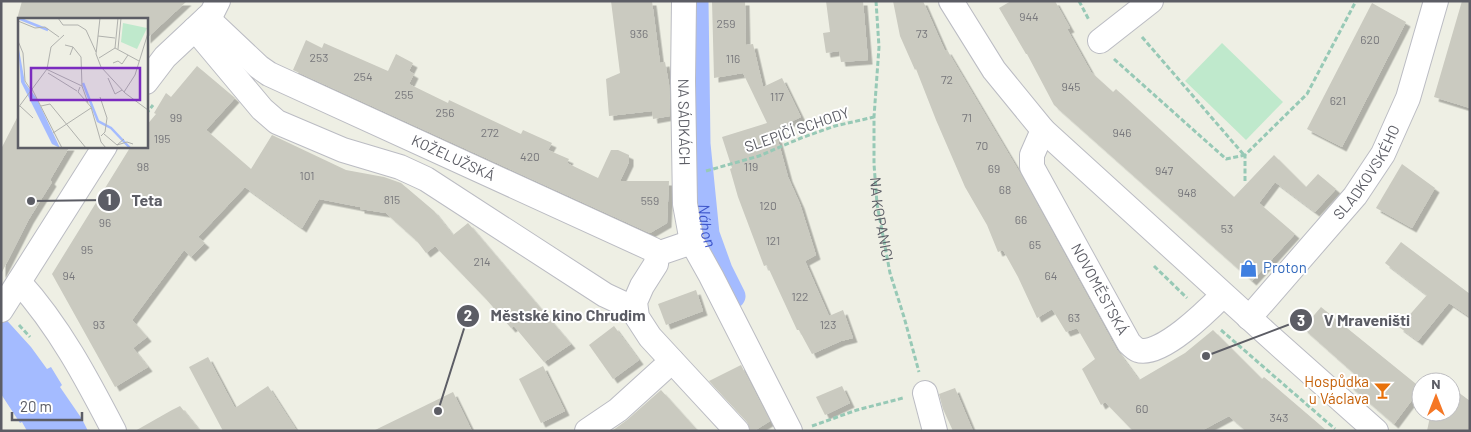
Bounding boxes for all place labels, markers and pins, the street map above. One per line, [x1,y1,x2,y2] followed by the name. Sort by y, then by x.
[97,184,173,215] callout: Teta
[1239,258,1259,278] shop icon: Proton
[1263,258,1307,276] place label: Proton
[455,300,656,331] callout: Městské kino Chrudim
[1288,305,1420,336] callout: V Mraveništi
[1304,372,1369,407] place label: Hospůdka u Václava
[1373,381,1393,401] bar icon: Hospůdka u Václava

